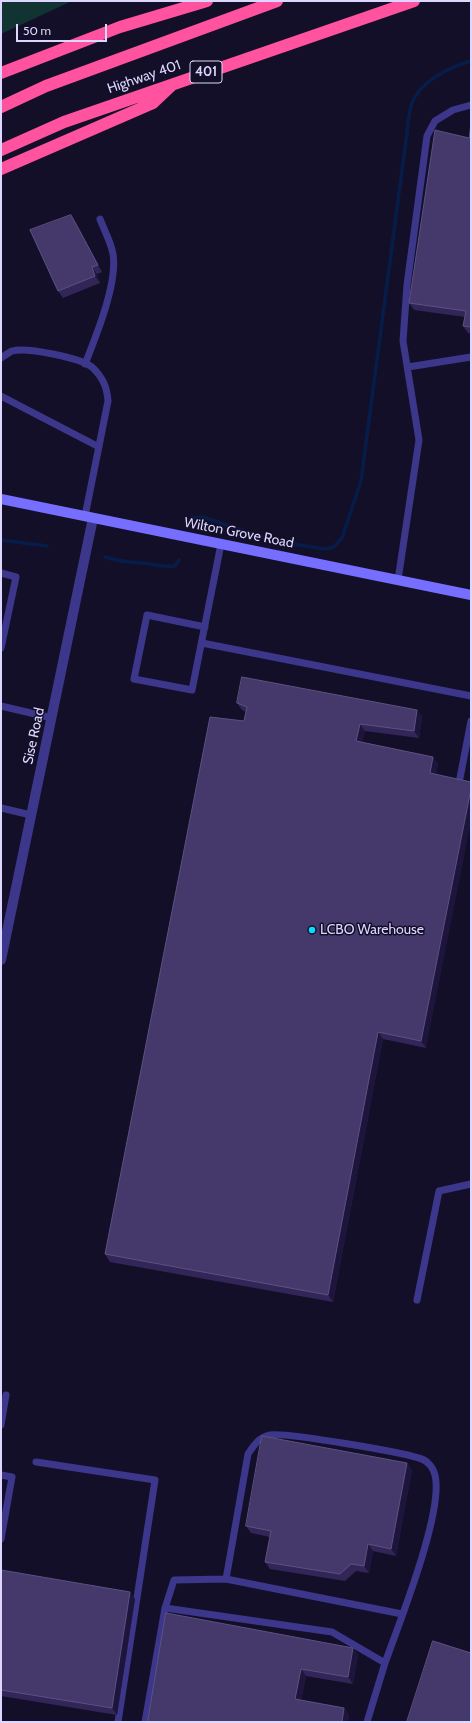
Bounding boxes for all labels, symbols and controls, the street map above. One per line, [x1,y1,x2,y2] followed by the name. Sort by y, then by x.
[18,16,109,42] scale bar
[23,23,51,38] text: 50 m
[105,57,183,97] street label: Highway 401
[190,61,222,83] road number: 401
[183,514,295,552] street label: Wilton Grove Road
[20,706,48,766] street label: Sise Road
[320,922,424,938] place label: LCBO Warehouse
[307,925,317,935] marker: LCBO Warehouse

